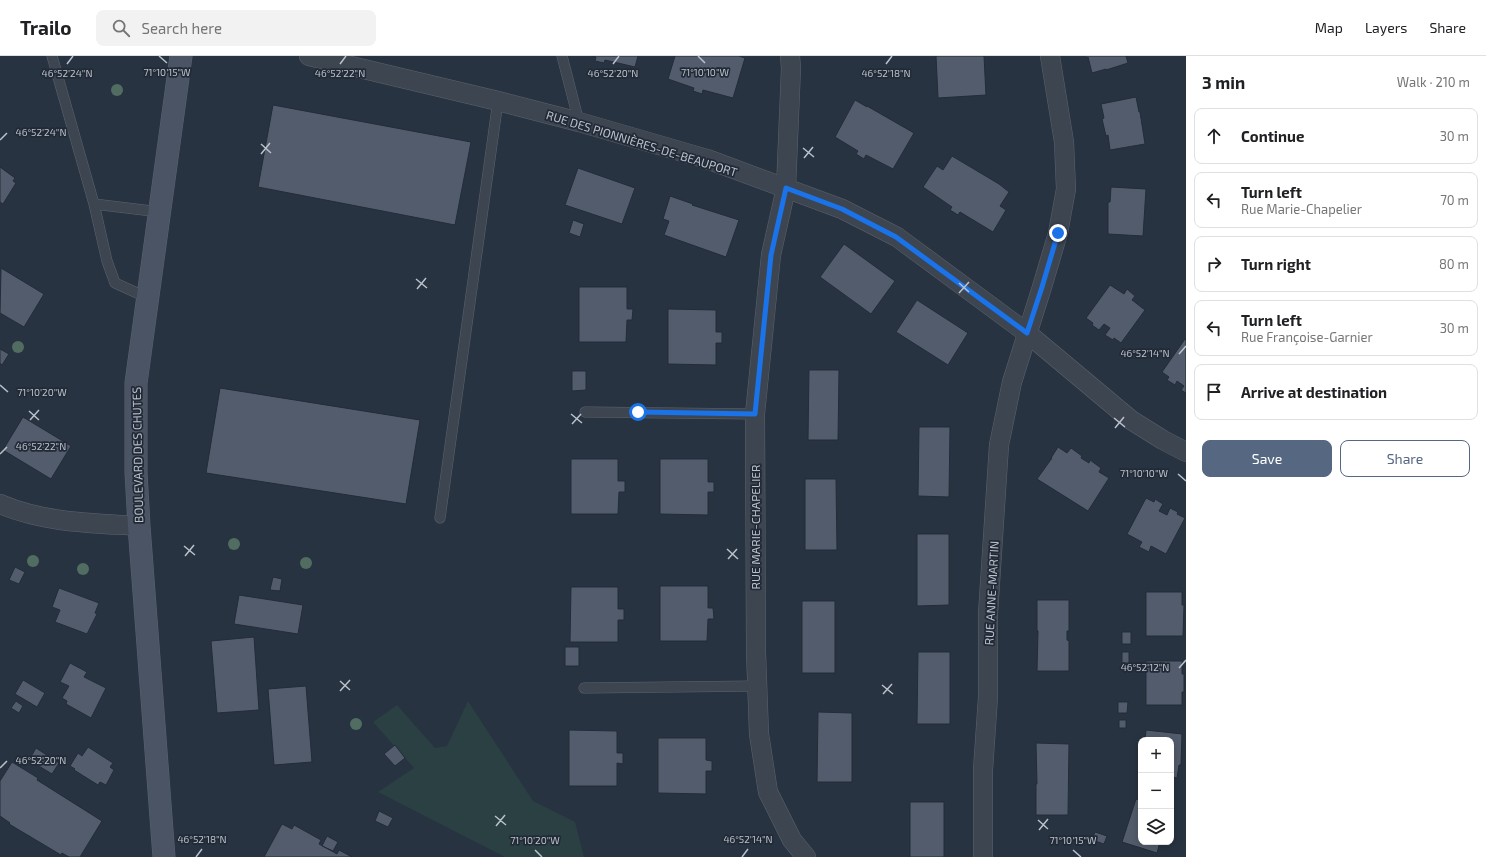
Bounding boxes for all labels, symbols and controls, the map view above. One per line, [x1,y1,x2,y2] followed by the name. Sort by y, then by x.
[96,10,376,46] search box
[20,16,72,39] text: Trailo
[110,17,132,39] icon: search
[142,19,222,37] text: Search here
[1315,19,1343,36] text: Map
[1365,19,1407,36] text: Layers
[1429,19,1466,36] text: Share
[143,66,191,78] text: 71°10'15"W
[681,66,729,78] text: 71°10'10"W
[42,67,92,79] text: 46°52'24"N
[315,67,365,79] text: 46°52'22"N
[588,67,638,79] text: 46°52'20"N
[861,67,911,79] text: 46°52'18"N
[1202,72,1245,92] text: 3 min
[1397,74,1470,90] text: Walk · 210 m
[545,107,739,179] street label: RUE DES PIONNIÈRES-DE-BEAUPORT
[1203,125,1225,147] icon: ahead
[16,126,66,138] text: 46°52'24"N
[1241,127,1304,145] text: Continue
[1440,128,1469,144] text: 30 m
[1241,183,1302,201] text: Turn left
[1203,189,1225,211] icon: left
[1440,192,1469,208] text: 70 m
[1241,201,1362,217] text: Rue Marie-Chapelier
[1049,224,1067,242] route end
[1203,253,1225,275] icon: right
[1241,255,1311,273] text: Turn right
[1439,256,1469,272] text: 80 m
[1241,311,1302,329] text: Turn left
[1203,317,1225,339] icon: left
[1440,320,1469,336] text: 30 m
[1241,329,1373,345] text: Rue Françoise-Garnier
[1120,347,1170,359] text: 46°52'14"N
[1203,381,1225,403] icon: arrive
[1241,383,1387,401] text: Arrive at destination
[17,386,67,398] text: 71°10'20"W
[129,387,145,523] street label: BOULEVARD DES CHUTES
[629,403,647,421] route start
[16,440,66,452] text: 46°52'22"N
[1202,440,1332,477] button: Save
[1340,440,1470,477] button: Share
[748,465,762,589] street label: RUE MARIE-CHAPELIER
[1120,467,1168,479] text: 71°10'10"W
[981,540,1001,646] street label: RUE ANNE-MARTIN
[1121,661,1169,673] text: 46°52'12"N
[1138,737,1174,845] map controls
[1138,737,1174,773] button: +
[16,754,66,766] text: 46°52'20"N
[1138,773,1174,809] button: −
[1138,809,1174,845] button: layers
[177,833,227,845] text: 46°52'18"N
[723,833,773,845] text: 46°52'14"N
[510,834,560,846] text: 71°10'20"W
[1049,834,1097,846] text: 71°10'15"W

